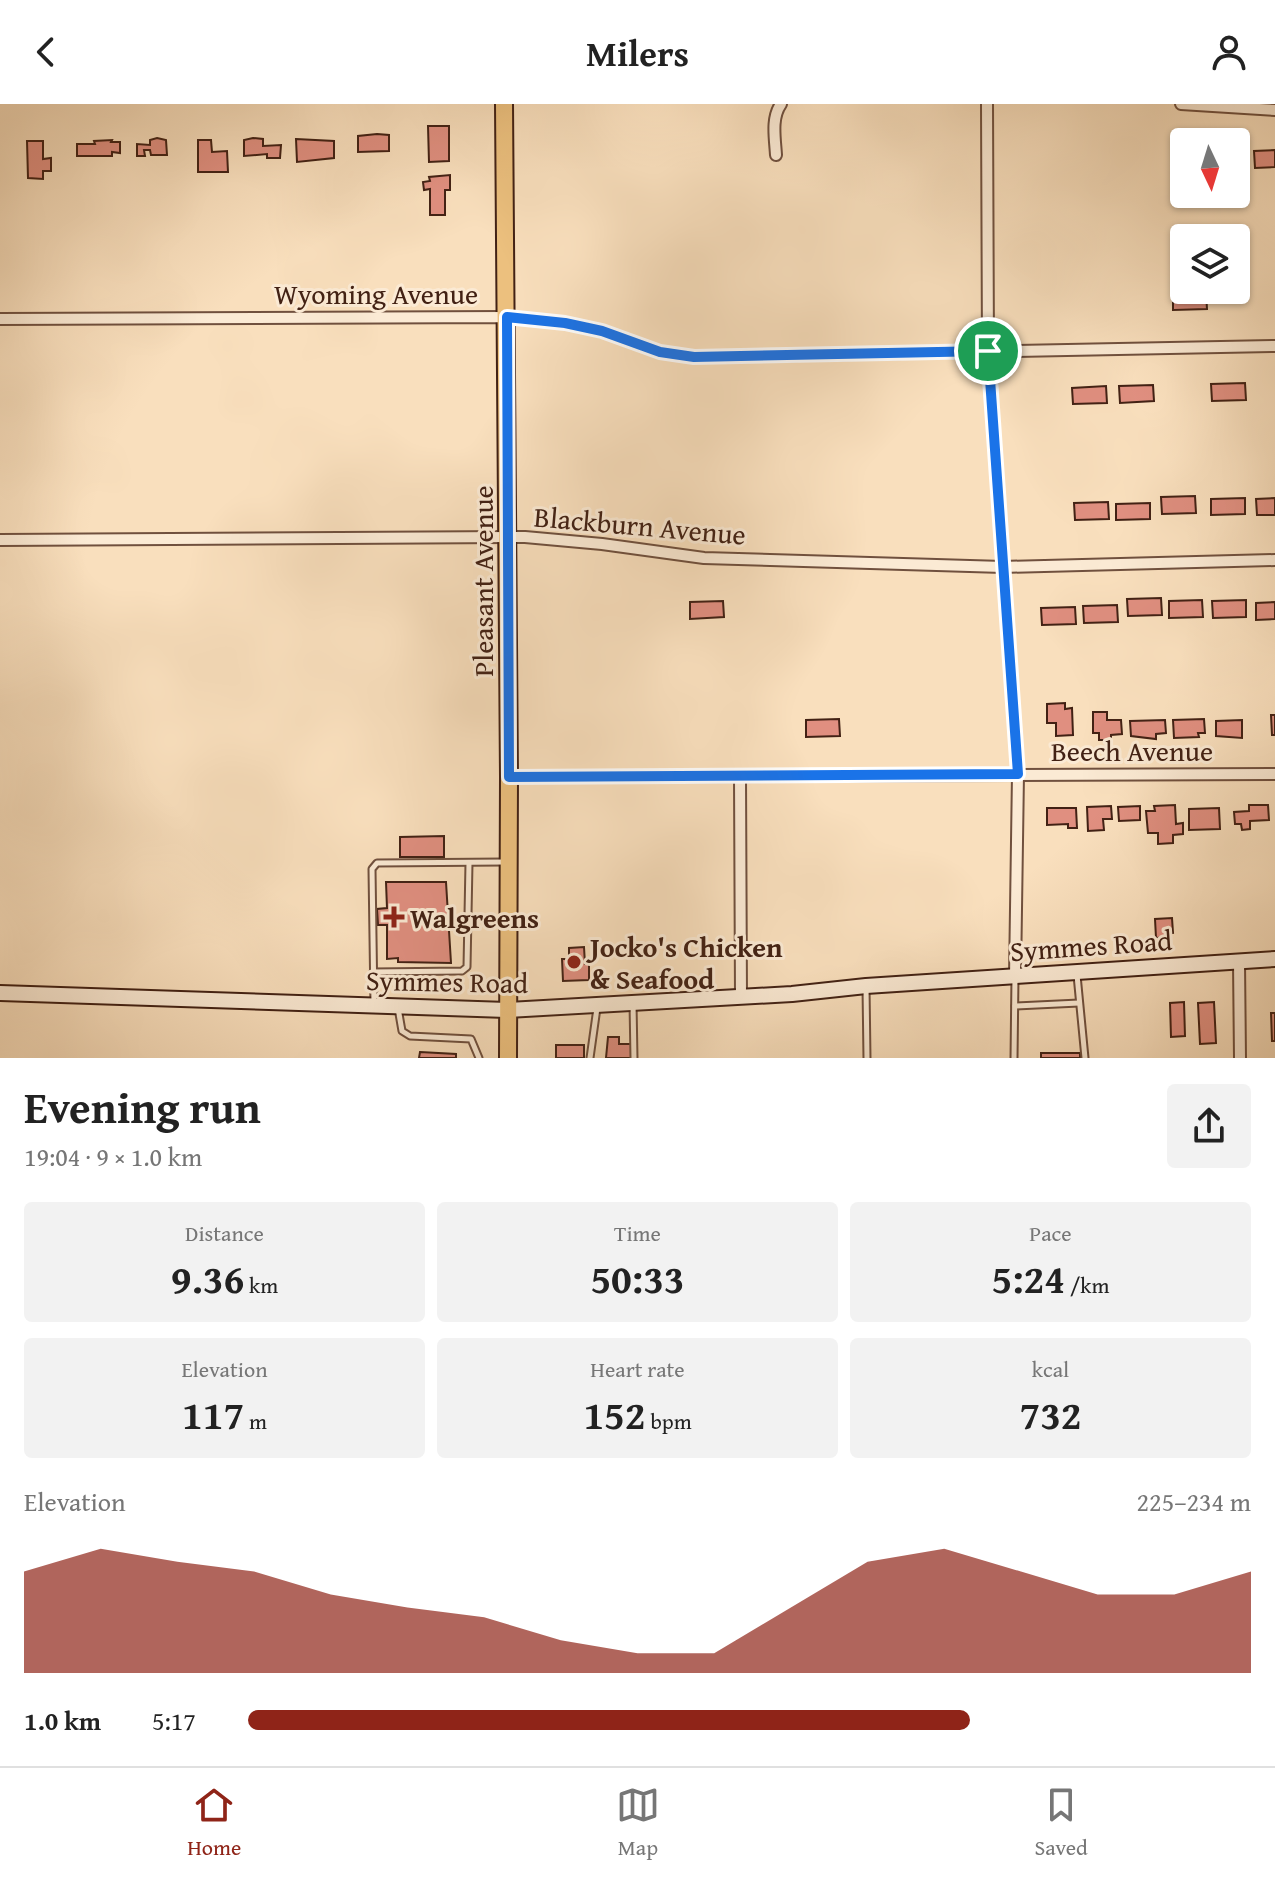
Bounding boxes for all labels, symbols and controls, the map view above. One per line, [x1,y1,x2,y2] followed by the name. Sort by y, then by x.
[586,26,689,79] text: Milers
[24,30,68,74] icon: back
[1207,30,1251,74] icon: person
[1170,128,1250,208] north arrow
[1170,128,1250,304] map controls
[1170,224,1250,304] button: layers
[274,273,478,314] street label: Wyoming Avenue
[954,317,1022,385] pin
[966,329,1010,373] icon: arrive
[462,485,503,677] street label: Pleasant Avenue
[532,495,748,555] street label: Blackburn Avenue
[1051,730,1213,771] street label: Beech Avenue
[410,897,539,938] place label: Walgreens
[385,908,403,926] marker: Walgreens
[1009,919,1173,971] street label: Symmes Road
[586,926,783,999] place label: Jocko's Chicken & Seafood
[565,953,583,971] marker: Jocko's Chicken & Seafood
[365,959,529,1003] street label: Symmes Road
[24,1075,261,1139] text: Evening run
[1167,1084,1251,1168] button: share
[24,1137,202,1176] text: 19:04 · 9 × 1.0 km
[185,1217,264,1249] text: Distance
[614,1217,661,1249] text: Time
[1029,1217,1072,1249] text: Pace
[171,1249,244,1308] text: 9.36
[590,1249,685,1308] text: 50:33
[992,1249,1065,1308] text: 5:24
[244,1269,278,1301] text: km
[1065,1269,1109,1301] text: /km
[181,1353,268,1385] text: Elevation
[590,1353,685,1385] text: Heart rate
[1032,1353,1069,1385] text: kcal
[182,1385,244,1444] text: 117
[583,1385,646,1444] text: 152
[1019,1385,1082,1444] text: 732
[244,1405,267,1437] text: m
[646,1405,692,1437] text: bpm
[24,1482,126,1521] text: Elevation
[1137,1482,1251,1521] text: 225–234 m
[24,1701,101,1740] text: 1.0 km
[152,1701,196,1740] text: 5:17
[187,1783,241,1863] tab: Home
[616,1783,660,1863] tab: Map
[1034,1783,1088,1863] tab: Saved

